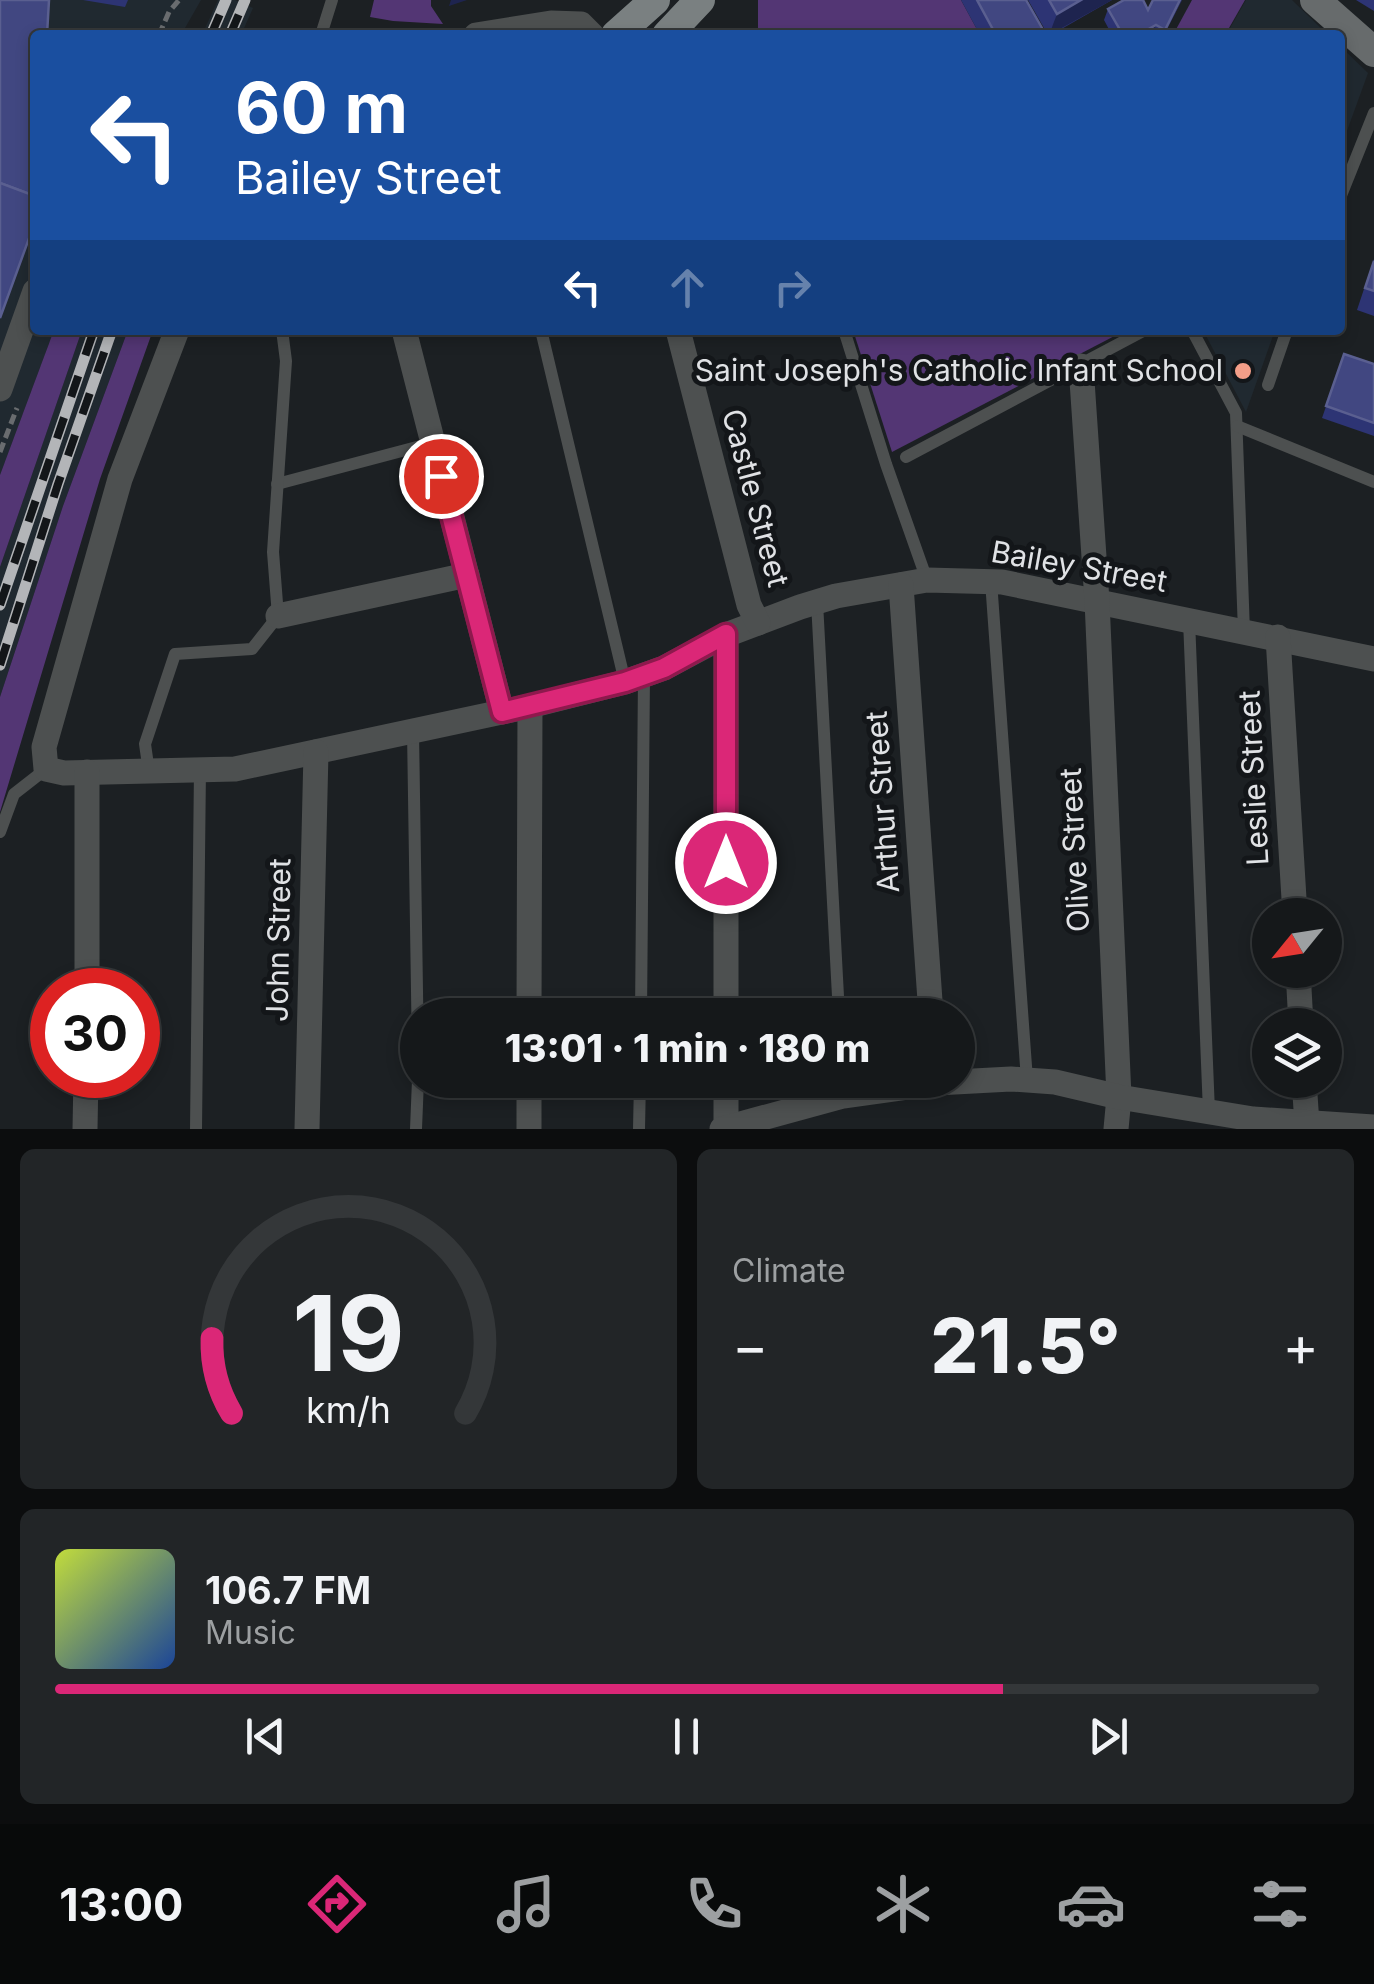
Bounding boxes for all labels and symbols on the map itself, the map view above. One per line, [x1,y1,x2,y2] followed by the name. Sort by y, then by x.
[695,352,1223,388] place label: Saint Joseph's Catholic Infant School
[1232,360,1254,382] marker: Saint Joseph's Catholic Infant School
[715,405,797,591] street label: Castle Street
[399,434,484,519] pin
[988,533,1170,599] street label: Bailey Street
[1230,689,1276,867] street label: Leslie Street
[858,710,906,894] street label: Arthur Street
[1052,767,1096,933] street label: Olive Street
[674,811,778,915] position arrow
[259,858,297,1022] street label: John Street
[1252,898,1342,988] north arrow
[30,968,160,1098] speed limit sign: 30

